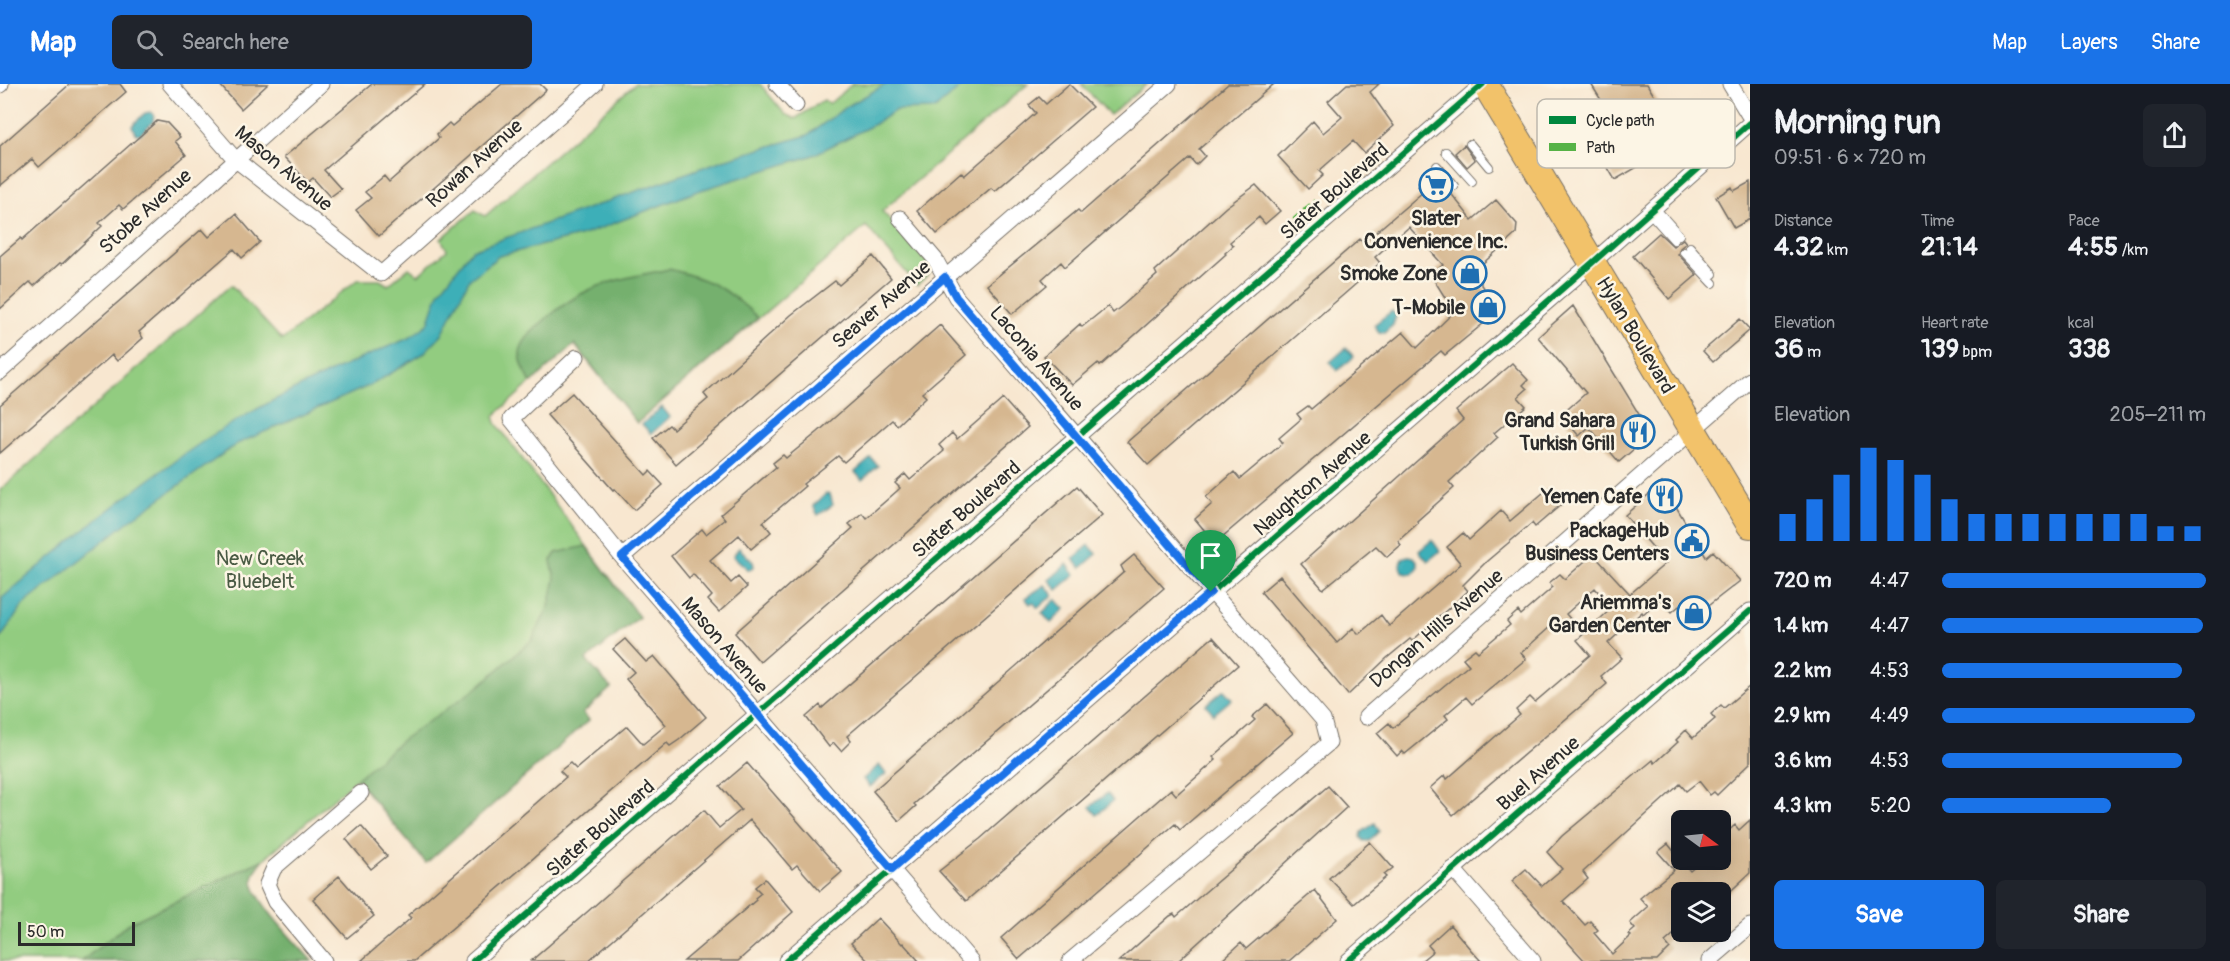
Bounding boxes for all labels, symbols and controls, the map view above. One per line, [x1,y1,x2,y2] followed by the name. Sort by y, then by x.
[112,15,532,69] search box
[30,25,76,60] text: Map
[133,26,166,59] icon: search
[181,28,289,56] text: Search here
[1992,29,2027,56] text: Map
[2060,29,2118,56] text: Layers
[2151,29,2200,56] text: Share
[1537,99,1735,168] legend
[1774,102,1941,143] text: Morning run
[2143,104,2206,167] button: share
[1586,111,1654,131] text: Cycle path
[421,113,528,213] street label: Rowan Avenue
[230,120,338,217] street label: Mason Avenue
[1275,137,1394,245] street label: Slater Boulevard
[1586,138,1615,158] text: Path
[1774,145,1926,170] text: 09:51 · 6 × 720 m
[94,163,197,259] street label: Stobe Avenue
[1418,167,1454,203] supermarket icon: Slater Convenience Inc.
[1364,206,1508,254] place label: Slater Convenience Inc.
[1774,211,1833,231] text: Distance
[1921,211,1954,231] text: Time
[2068,211,2100,231] text: Pace
[1774,231,1824,263] text: 4.32
[1921,231,1978,263] text: 21:14
[2068,231,2118,263] text: 4:55
[1824,240,1848,260] text: km
[2118,240,2148,260] text: /km
[827,255,936,354] street label: Seaver Avenue
[1452,255,1488,291] shop icon: Smoke Zone
[1340,261,1448,286] place label: Smoke Zone
[1591,272,1680,398] street label: Hylan Boulevard
[1470,289,1506,325] shop icon: T-Mobile
[1391,295,1466,320] place label: T-Mobile
[984,301,1089,416] street label: Laconia Avenue
[1774,313,1835,333] text: Elevation
[1921,313,1988,333] text: Heart rate
[2068,313,2094,333] text: kcal
[1774,333,1804,365] text: 36
[1921,333,1959,365] text: 139
[2068,333,2110,365] text: 338
[1804,342,1821,362] text: m
[1959,342,1992,362] text: bpm
[1774,402,1850,427] text: Elevation
[2110,402,2206,427] text: 205–211 m
[1504,408,1615,456] place label: Grand Sahara Turkish Grill
[1620,414,1656,450] restaurant icon: Grand Sahara Turkish Grill
[1248,425,1376,541] street label: Naughton Avenue
[907,455,1026,563] street label: Slater Boulevard
[1647,478,1683,514] restaurant icon: Yemen Cafe
[1541,484,1643,509] place label: Yemen Cafe
[1525,518,1669,566] place label: PackageHub Business Centers
[1674,523,1710,559] public building icon: PackageHub Business Centers
[1185,530,1236,592] pin
[1194,539,1227,572] icon: arrive
[216,546,305,594] park label: New Creek Bluebelt
[1364,563,1509,693] street label: Dongan Hills Avenue
[1774,568,1832,593] text: 720 m
[1870,568,1909,593] text: 4:47
[1549,590,1672,638] place label: Ariemma's Garden Center
[676,592,774,699] street label: Mason Avenue
[1676,595,1712,631] shop icon: Ariemma's Garden Center
[1774,613,1828,638] text: 1.4 km
[1870,613,1909,638] text: 4:47
[1774,658,1831,683] text: 2.2 km
[1870,658,1909,683] text: 4:53
[1774,703,1830,728] text: 2.9 km
[1870,703,1909,728] text: 4:49
[1492,730,1585,816] street label: Buel Avenue
[1774,748,1832,773] text: 3.6 km
[1870,748,1909,773] text: 4:53
[541,774,660,882] street label: Slater Boulevard
[1774,793,1832,818] text: 4.3 km
[1870,793,1911,818] text: 5:20
[1671,810,1731,870] north arrow
[1671,810,1731,942] map controls
[1774,880,1984,949] button: Save
[1996,880,2206,949] button: Share
[1671,882,1731,942] button: layers
[18,919,135,946] scale bar
[27,922,64,942] text: 50 m

